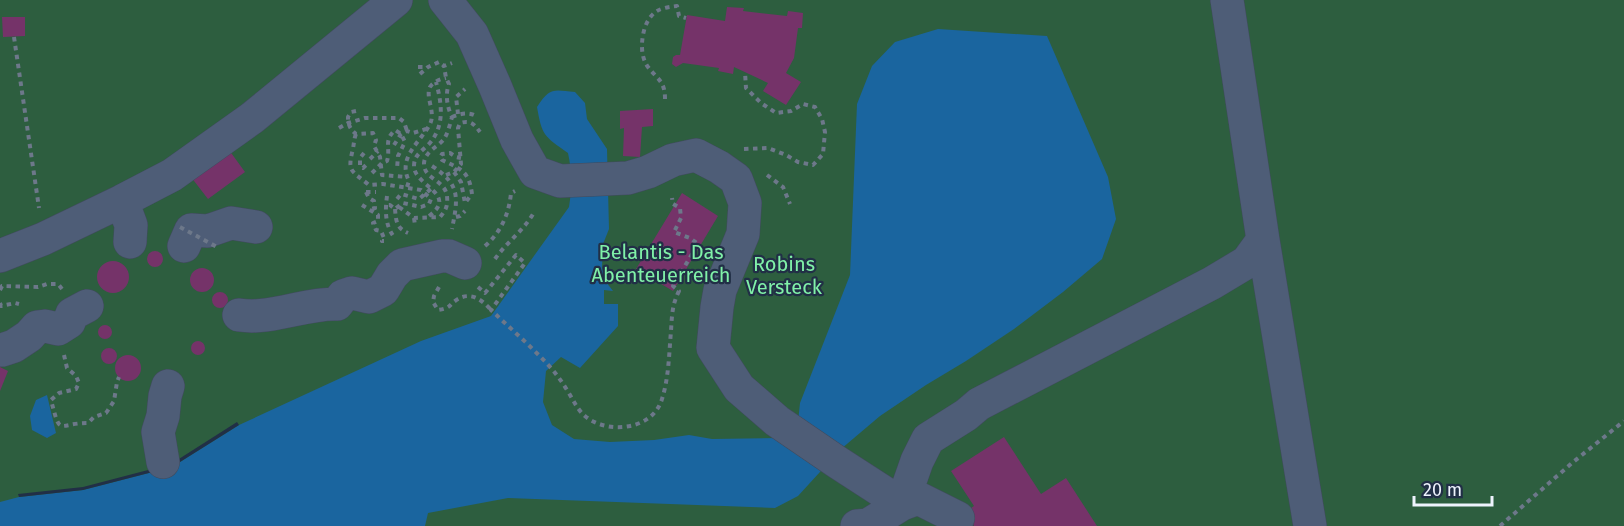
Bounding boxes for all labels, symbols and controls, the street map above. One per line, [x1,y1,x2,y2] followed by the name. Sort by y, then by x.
[592,240,730,287] park label: Belantis - Das Abenteuerreich
[746,252,823,299] park label: Robins Versteck
[1414,469,1492,507] scale bar
[1423,479,1462,501] text: 20 m

